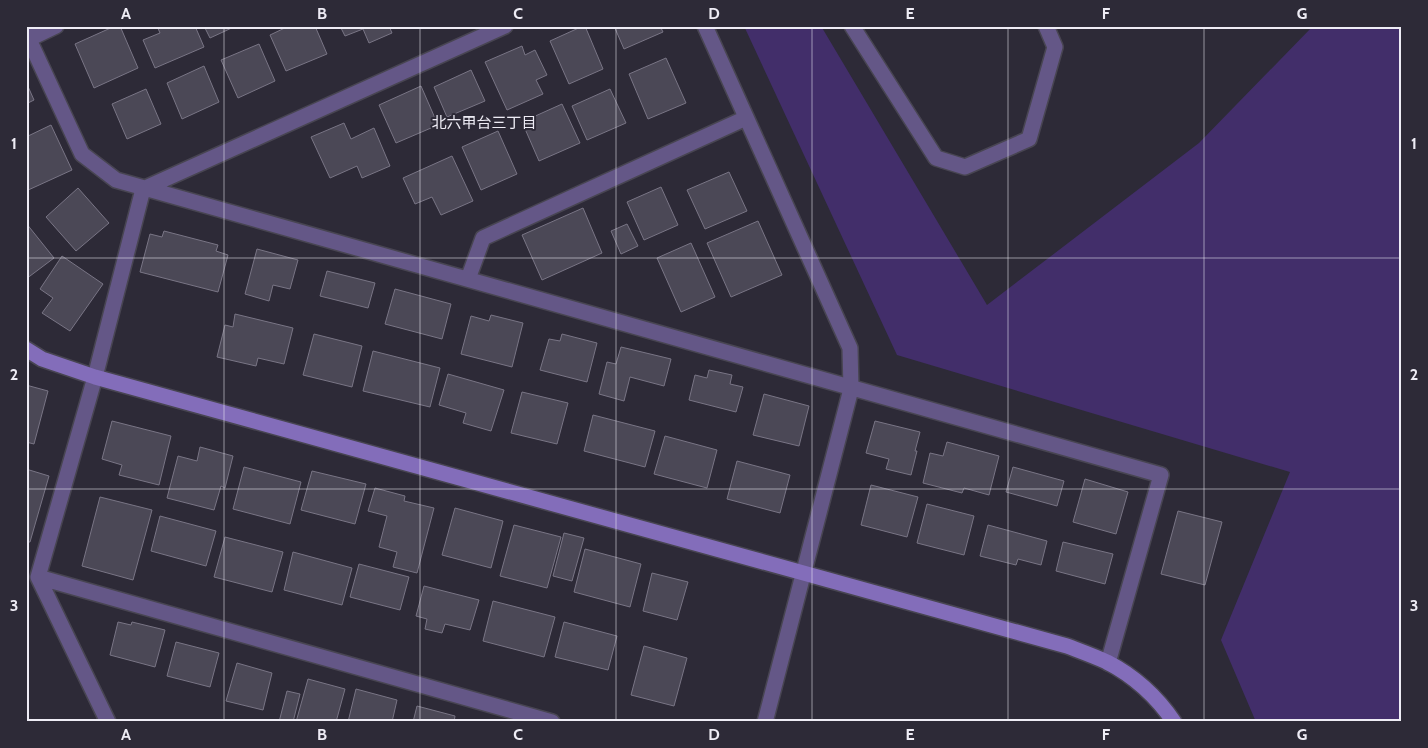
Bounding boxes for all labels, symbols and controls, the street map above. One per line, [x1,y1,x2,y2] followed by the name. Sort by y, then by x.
[121,4,131,23] text: A
[317,4,327,23] text: B
[513,4,523,23] text: C
[708,4,720,23] text: D
[905,4,915,23] text: E
[1102,4,1111,23] text: F
[1297,4,1307,23] text: G
[431,114,537,132] district label: 北六甲台三丁目
[11,134,17,153] text: 1
[1411,134,1417,153] text: 1
[10,365,18,384] text: 2
[1410,365,1418,384] text: 2
[10,596,18,615] text: 3
[1410,596,1418,615] text: 3
[121,725,131,744] text: A
[317,725,327,744] text: B
[513,725,523,744] text: C
[708,725,720,744] text: D
[905,725,915,744] text: E
[1102,725,1111,744] text: F
[1297,725,1307,744] text: G

